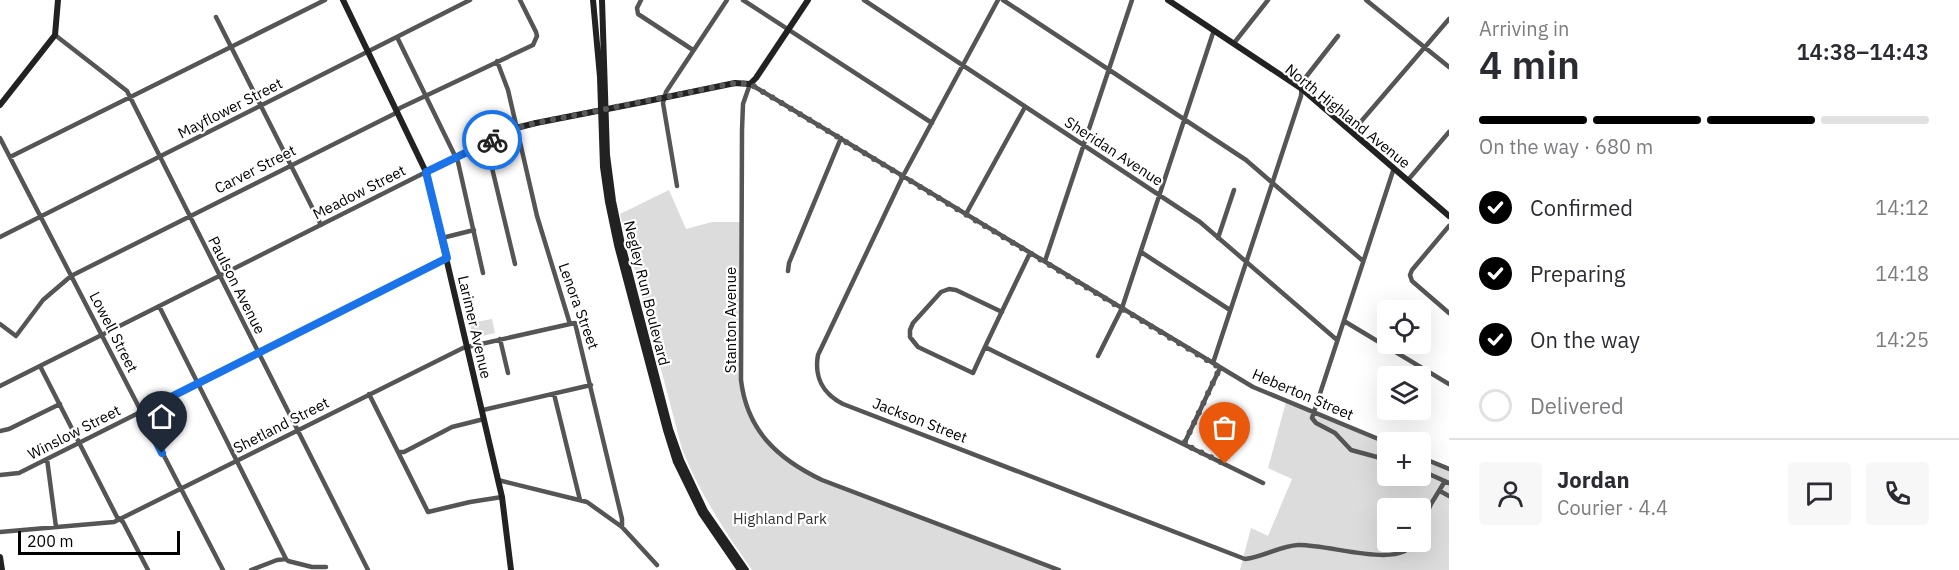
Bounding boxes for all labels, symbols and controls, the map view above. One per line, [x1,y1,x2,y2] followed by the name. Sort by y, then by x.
[1479,15,1569,42] text: Arriving in
[1796,37,1929,66] text: 14:38–14:43
[1479,39,1580,90] text: 4 min
[1282,60,1414,172] street label: North Highland Avenue
[175,73,285,143] street label: Mayflower Street
[462,110,522,170] courier
[1061,112,1167,190] street label: Sheridan Avenue
[476,124,509,157] icon: bike
[1479,133,1653,160] text: On the way · 680 m
[211,140,299,198] street label: Carver Street
[309,160,409,224] street label: Meadow Street
[1479,191,1512,224] icon: check
[1530,193,1633,222] text: Confirmed
[1875,194,1929,221] text: 14:12
[620,219,674,367] street label: Negley Run Boulevard
[204,233,270,337] street label: Paulson Avenue
[1479,257,1512,290] icon: check
[1530,259,1625,288] text: Preparing
[555,260,603,352] street label: Lenora Street
[1875,260,1929,287] text: 14:18
[721,267,740,373] street label: Stanton Avenue
[454,274,496,380] street label: Larimer Avenue
[86,288,142,376] street label: Lowell Street
[1377,300,1431,552] map controls
[1377,300,1431,354] button: locate
[1479,323,1512,356] icon: check
[1530,325,1640,354] text: On the way
[1875,326,1929,353] text: 14:25
[1250,364,1356,424] street label: Heberton Street
[1377,366,1431,420] button: layers
[136,391,187,453] pin
[1530,391,1624,420] text: Delivered
[230,393,332,457] street label: Shetland Street
[870,393,970,447] street label: Jackson Street
[24,400,124,464] street label: Winslow Street
[145,400,178,433] icon: home
[1199,402,1250,464] pin
[1208,411,1241,444] icon: bag
[1377,432,1431,486] button: +
[1479,462,1542,525] button: person
[1788,462,1851,525] button: chat
[1866,462,1929,525] button: phone
[1557,465,1630,494] text: Jordan
[1557,494,1668,521] text: Courier · 4.4
[1377,498,1431,552] button: −
[733,509,827,528] park label: Highland Park
[18,528,180,556] scale bar
[27,531,74,551] text: 200 m

